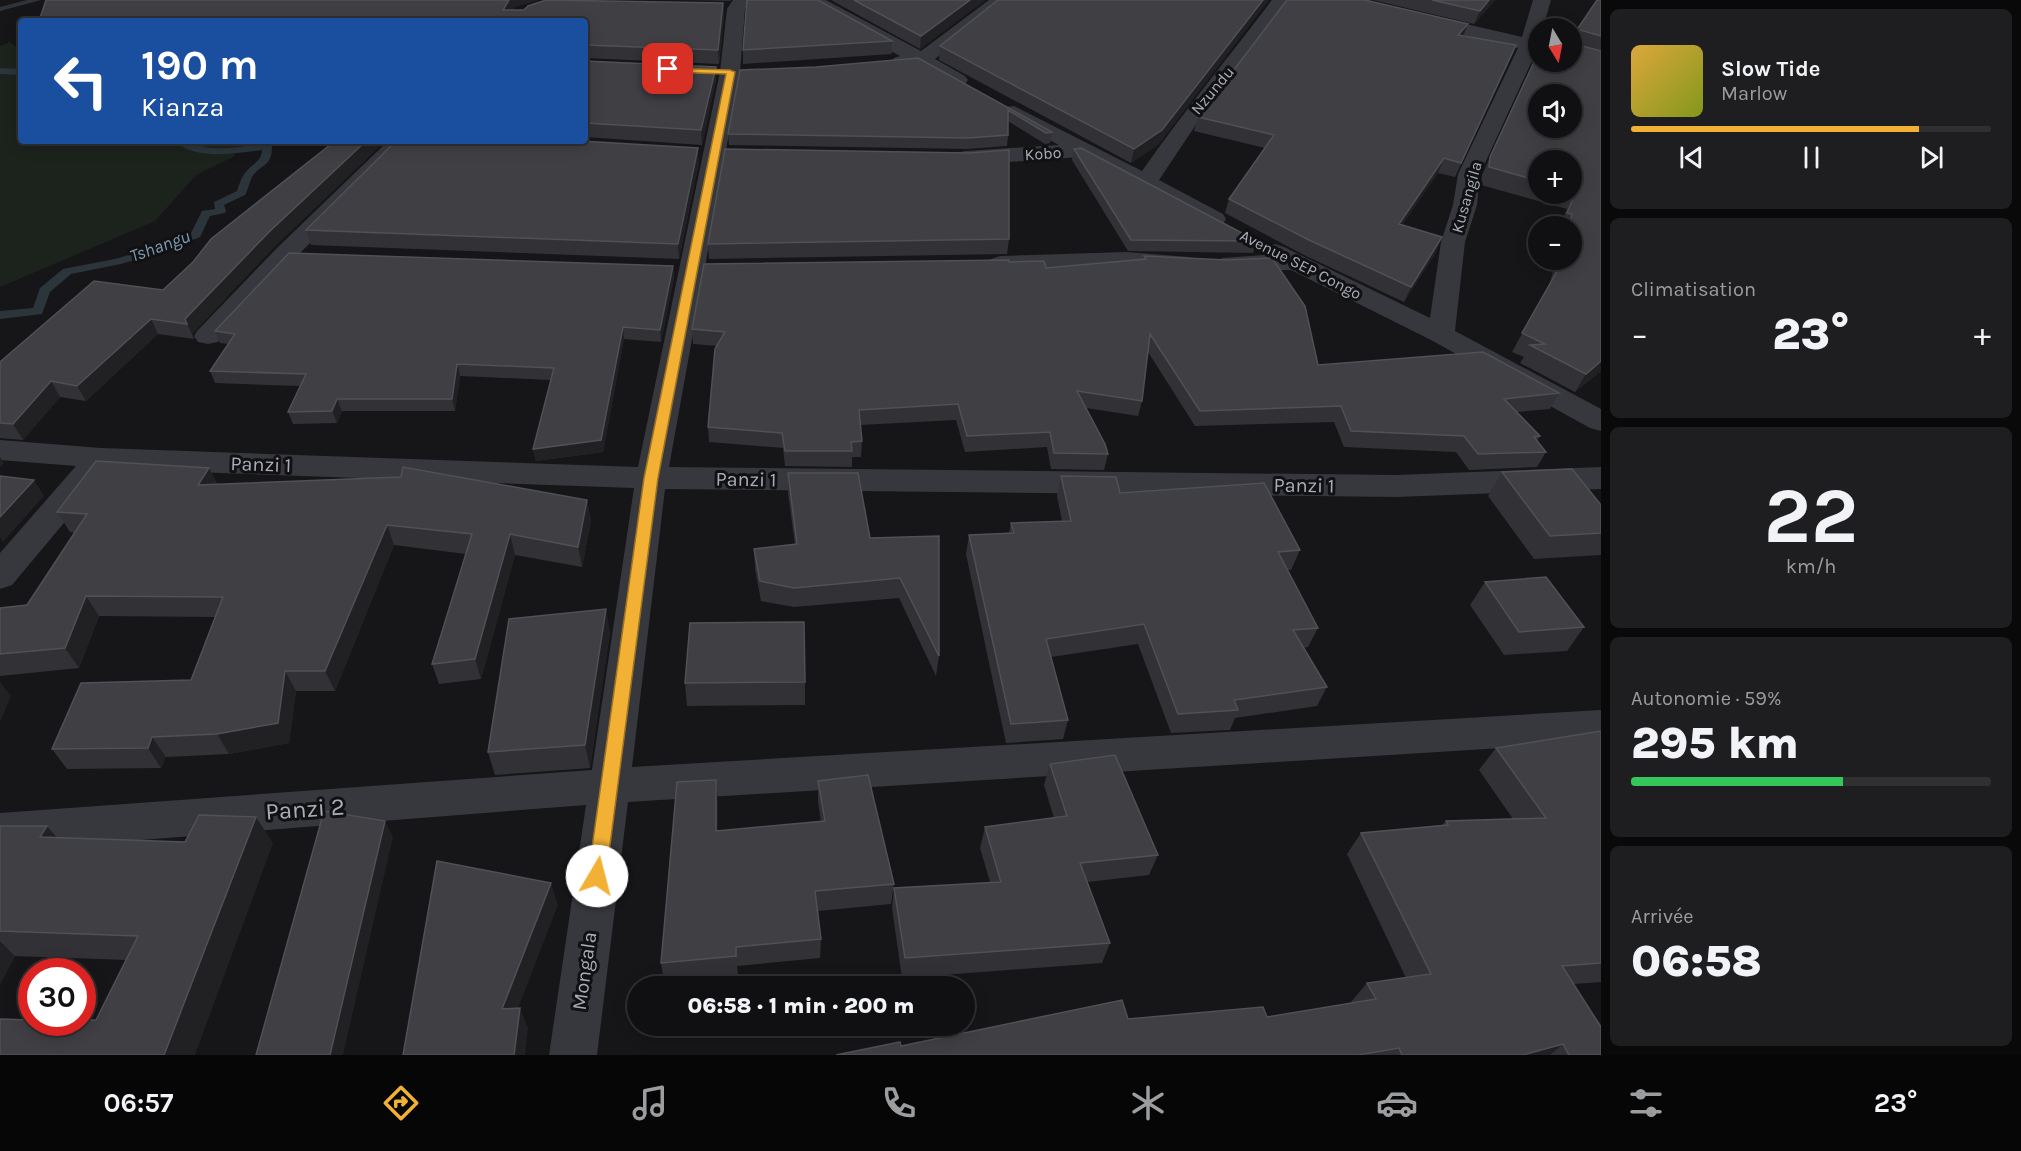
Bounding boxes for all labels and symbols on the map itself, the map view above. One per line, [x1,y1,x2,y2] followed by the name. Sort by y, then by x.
[1528,18,1582,72] north arrow
[642,43,693,94] pin
[1187,62,1238,118] street label: Nzundu
[1024,143,1062,164] street label: Kobo
[1447,159,1486,235] street label: Kusangila
[127,225,193,267] water label: Tshangu
[1237,226,1365,303] street label: Avenue SEP Congo
[230,452,292,477] street label: Panzi 1
[715,467,777,492] street label: Panzi 1
[1273,473,1335,498] street label: Panzi 1
[265,792,345,826] street label: Panzi 2
[565,844,629,908] position arrow
[568,930,601,1012] street label: Mongala
[18,958,96,1036] speed limit sign: 30

